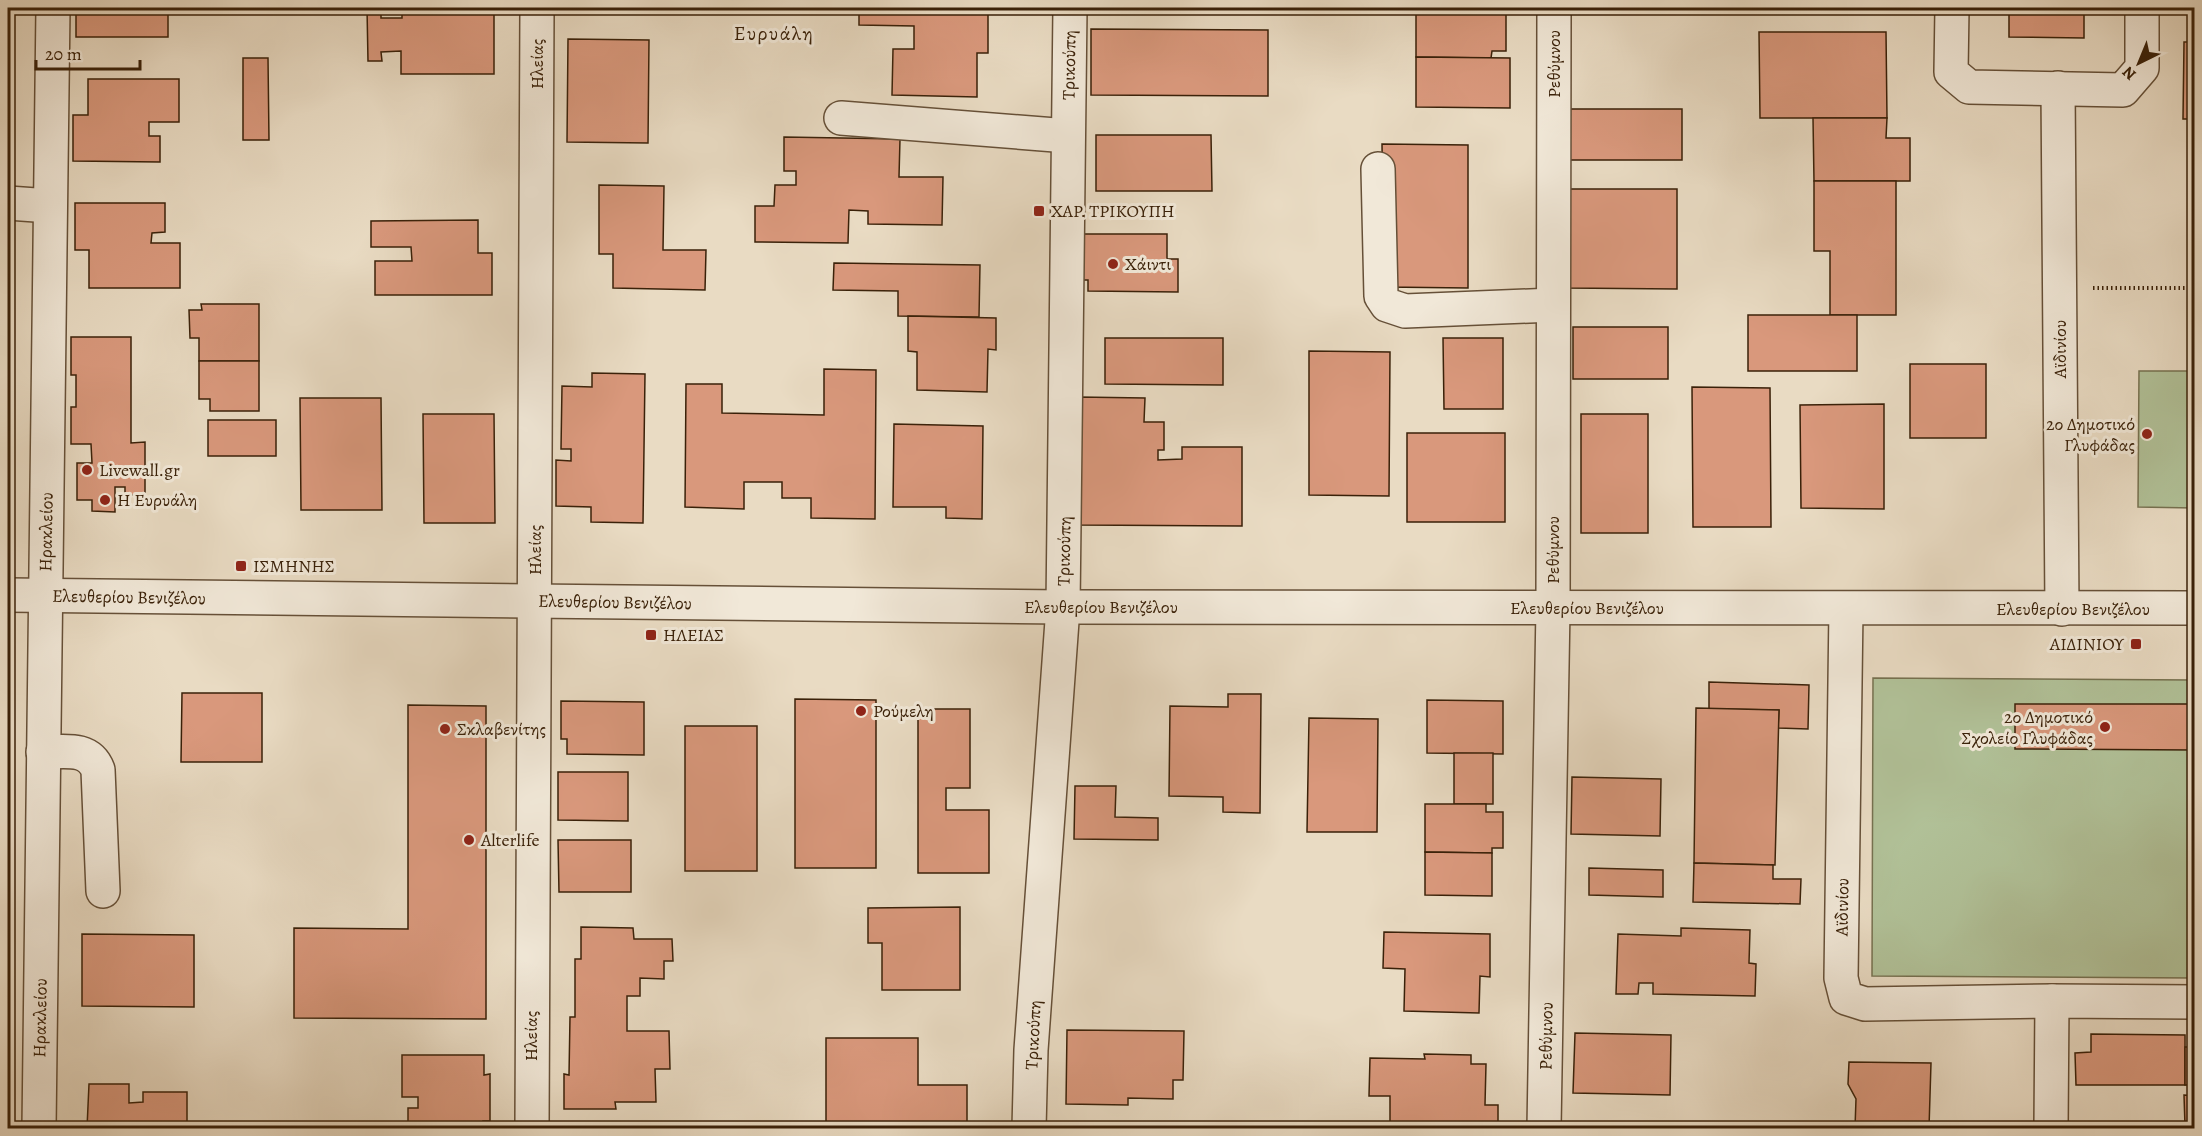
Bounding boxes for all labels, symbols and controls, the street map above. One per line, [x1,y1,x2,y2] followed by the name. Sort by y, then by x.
[734,20,814,47] district label: Ευρυάλη
[1056,30,1082,100] street label: Τρικούπη
[1542,30,1566,98] street label: Ρεθύμνου
[36,33,140,71] scale bar
[2109,33,2169,93] north arrow
[525,39,549,89] street label: Ηλείας
[45,42,82,66] text: 20 m
[2117,61,2141,85] text: N
[1051,199,1175,223] place label: ΧΑΡ. ΤΡΙΚΟΥΠΗ
[1032,204,1046,218] marker: ΧΑΡ. ΤΡΙΚΟΥΠΗ
[1125,252,1171,276] place label: Χάιντι
[1106,257,1120,271] marker: Χάιντι
[2048,320,2072,379] street label: Αϊδινίου
[2046,412,2135,457] place label: 2ο Δημοτικό Γλυφάδας
[2140,427,2154,441] marker: 2ο Δημοτικό Γλυφάδας
[99,458,180,482] place label: Livewall.gr
[80,463,94,477] marker: Livewall.gr
[117,488,197,512] place label: Η Ευρυάλη
[33,492,59,572] street label: Ηρακλείου
[98,493,112,507] marker: Η Ευρυάλη
[1051,516,1077,586] street label: Τρικούπη
[1541,516,1565,584] street label: Ρεθύμνου
[523,525,547,575] street label: Ηλείας
[253,554,335,578] place label: ΙΣΜΗΝΗΣ
[234,559,248,573] marker: ΙΣΜΗΝΗΣ
[52,584,206,610] street label: Ελευθερίου Βενιζέλου
[538,589,692,615] street label: Ελευθερίου Βενιζέλου
[1024,595,1178,619] street label: Ελευθερίου Βενιζέλου
[1510,596,1664,620] street label: Ελευθερίου Βενιζέλου
[1996,597,2150,621] street label: Ελευθερίου Βενιζέλου
[663,623,724,647] place label: ΗΛΕΙΑΣ
[644,628,658,642] marker: ΗΛΕΙΑΣ
[2049,632,2125,656] place label: ΑΙΔΙΝΙΟΥ
[2129,637,2143,651] marker: ΑΙΔΙΝΙΟΥ
[873,699,934,723] place label: Ρούμελη
[854,704,868,718] marker: Ρούμελη
[1961,705,2093,750] place label: 2ο Δημοτικό Σχολείο Γλυφάδας
[457,717,546,741] place label: Σκλαβενίτης
[2098,720,2112,734] marker: 2ο Δημοτικό Σχολείο Γλυφάδας
[438,722,452,736] marker: Σκλαβενίτης
[480,828,540,852] place label: Alterlife
[462,833,476,847] marker: Alterlife
[1829,878,1855,937] street label: Αϊδινίου
[27,978,53,1058] street label: Ηρακλείου
[1019,1000,1047,1070] street label: Τρικούπη
[1533,1002,1559,1070] street label: Ρεθύμνου
[519,1011,543,1061] street label: Ηλείας

